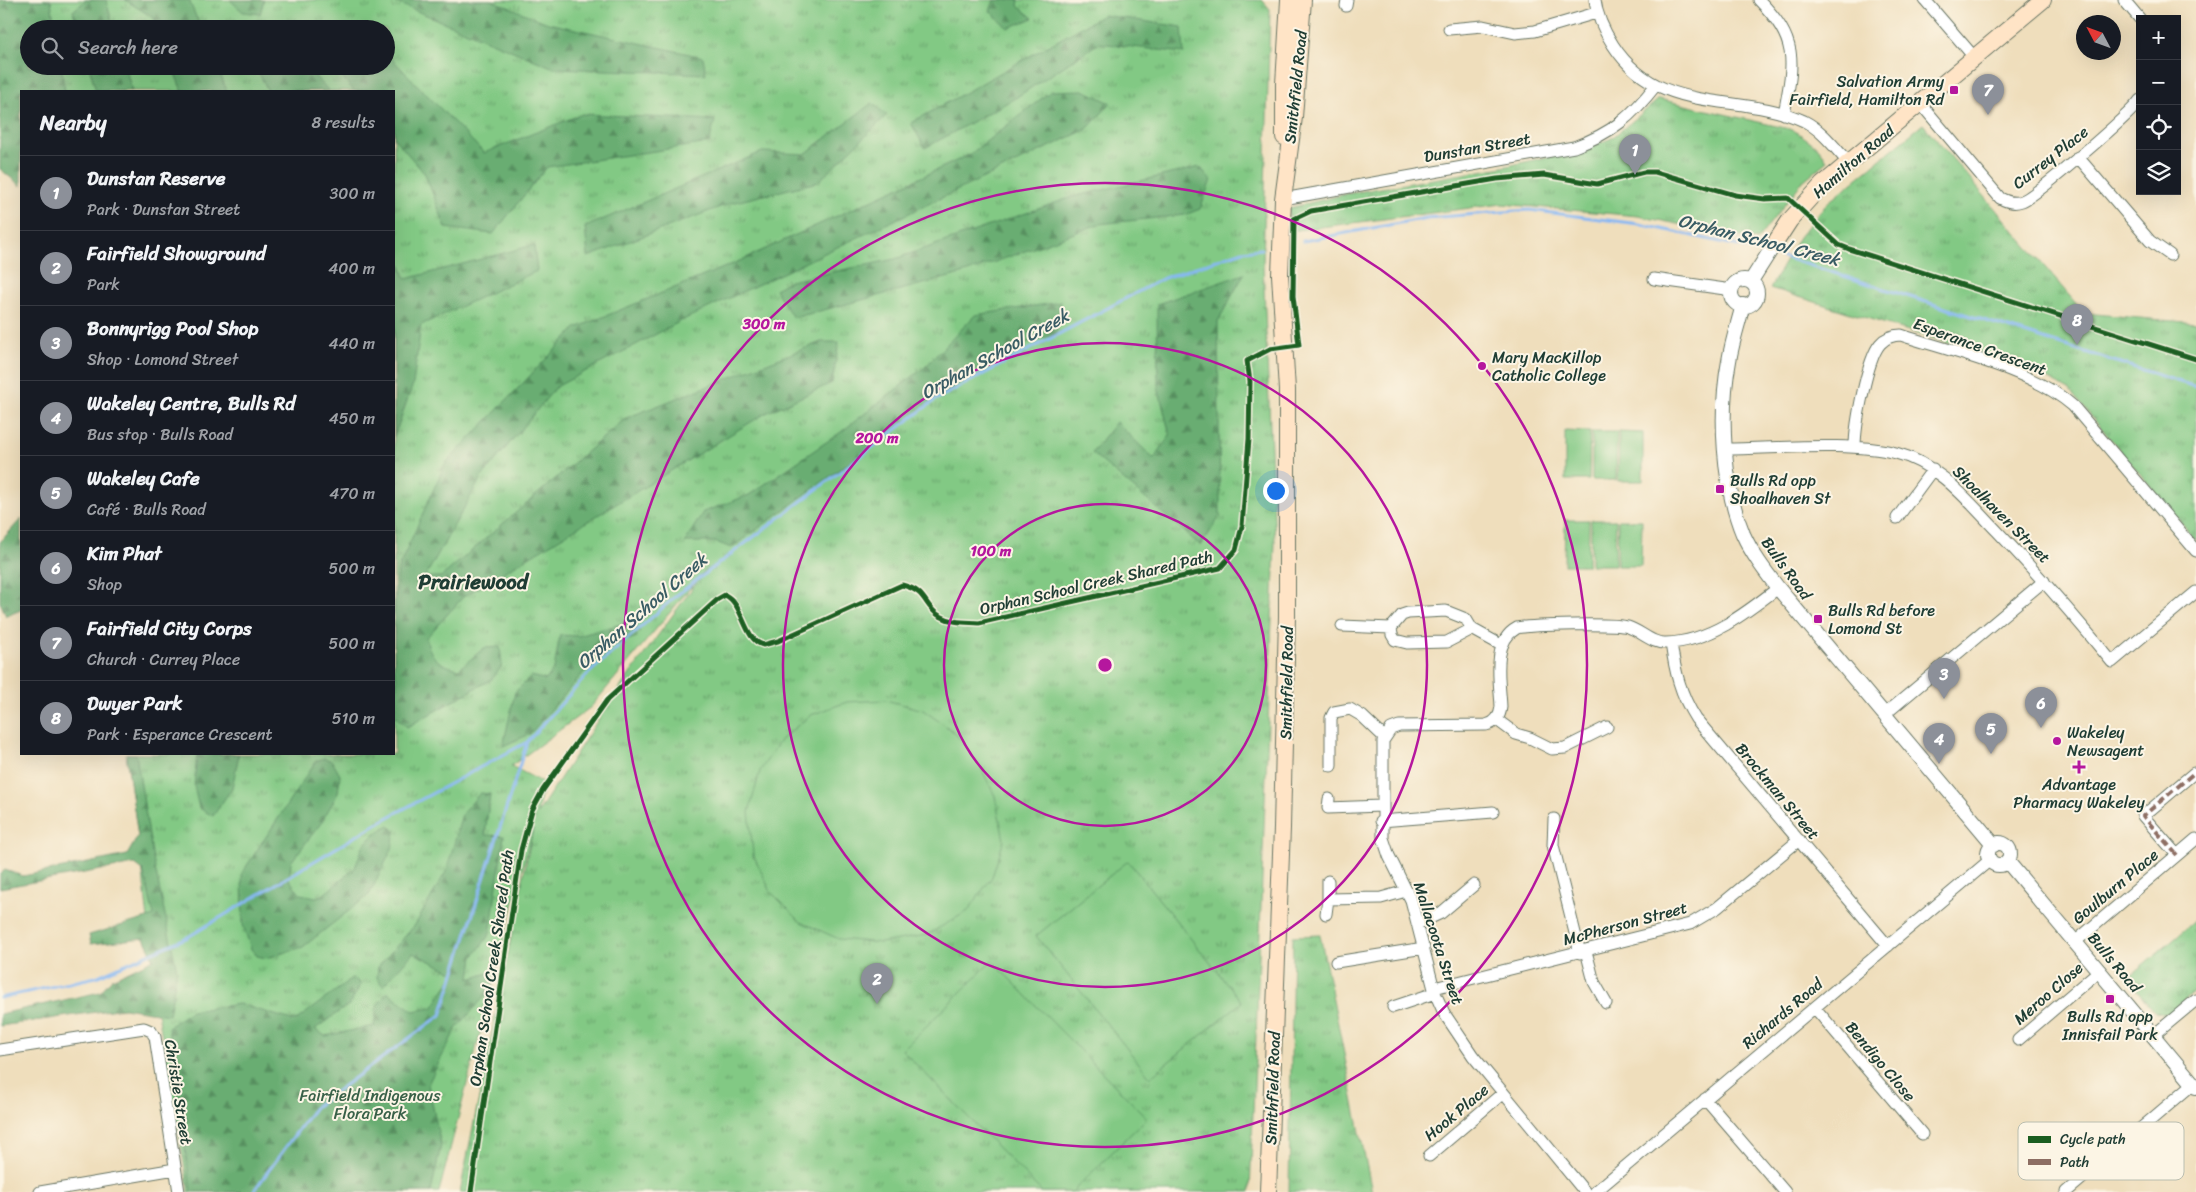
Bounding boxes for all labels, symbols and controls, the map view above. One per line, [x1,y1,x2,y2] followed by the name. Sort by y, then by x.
[2076,15,2121,60] north arrow
[2136,15,2181,195] map controls
[2136,15,2181,60] button: +
[20,20,395,75] search box
[1275,28,1316,145] street label: Smithfield Road
[78,31,178,64] text: Search here
[38,34,66,62] icon: search
[2136,60,2181,105] button: −
[1789,67,1946,114] place label: Salvation Army Fairfield, Hamilton Rd
[1972,74,2004,115] pin: 7
[1948,84,1960,96] marker: Salvation Army Fairfield, Hamilton Rd
[40,104,106,142] text: Nearby
[2136,105,2181,150] button: locate
[312,108,375,137] text: 8 results
[1805,116,1903,206] street label: Hamilton Road
[2006,118,2095,197] street label: Currey Place
[1421,124,1533,171] street label: Dunstan Street
[1619,134,1651,175] pin: 1
[2136,150,2181,195] button: layers
[87,162,226,195] text: Dunstan Reserve
[53,179,59,208] text: 1
[330,179,375,208] text: 300 m
[87,195,240,224] text: Park · Dunstan Street
[1675,204,1845,276] water label: Orphan School Creek
[87,237,266,270] text: Fairfield Showground
[51,254,61,283] text: 2
[328,254,375,283] text: 400 m
[87,270,120,299] text: Park
[915,299,1076,408] water label: Orphan School Creek
[2061,304,2093,345] pin: 8
[1909,309,2051,384] street label: Esperance Crescent
[742,311,786,337] text: 300 m
[87,312,259,345] text: Bonnyrigg Pool Shop
[52,329,60,358] text: 3
[328,329,375,358] text: 440 m
[1492,343,1606,390] place label: Mary MacKillop Catholic College
[87,345,238,374] text: Shop · Lomond Street
[1476,360,1488,372] marker: Mary MacKillop Catholic College
[87,387,295,420] text: Wakeley Centre, Bulls Rd
[51,404,61,433] text: 4
[329,404,375,433] text: 450 m
[87,420,233,449] text: Bus stop · Bulls Road
[854,425,899,451] text: 200 m
[1945,458,2058,571] street label: Shoalhaven Street
[87,462,200,495] text: Wakeley Cafe
[1730,466,1831,513] place label: Bulls Rd opp Shoalhaven St
[1263,478,1289,504] your location
[51,479,61,508] text: 5
[329,479,375,508] text: 470 m
[1714,483,1726,495] marker: Bulls Rd opp Shoalhaven St
[87,495,206,524] text: Café · Bulls Road
[1753,530,1821,608] street label: Bulls Road
[87,537,162,570] text: Kim Phat
[971,538,1012,564] text: 100 m
[977,542,1216,623] street label: Orphan School Creek Shared Path
[569,544,716,677] water label: Orphan School Creek
[51,554,61,583] text: 6
[329,554,375,583] text: 500 m
[418,563,530,601] district label: Prairiewood
[87,570,122,599] text: Shop
[1828,596,1935,643] place label: Bulls Rd before Lomond St
[87,612,252,645] text: Fairfield City Corps
[1812,613,1824,625] marker: Bulls Rd before Lomond St
[1271,624,1302,740] street label: Smithfield Road
[51,629,61,658] text: 7
[329,629,375,658] text: 500 m
[87,645,240,674] text: Church · Currey Place
[1096,656,1114,674] centre of rings
[1928,658,1960,699] pin: 3
[87,687,182,720] text: Dwyer Park
[2025,687,2057,728] pin: 6
[51,704,61,733] text: 8
[332,704,375,733] text: 510 m
[1975,713,2007,754] pin: 5
[2067,718,2144,765] place label: Wakeley Newsagent
[87,720,272,749] text: Park · Esperance Crescent
[1923,723,1955,764] pin: 4
[2051,735,2063,747] marker: Wakeley Newsagent
[1728,736,1827,847] street label: Brockman Street
[2073,761,2085,773] marker: Advantage Pharmacy Wakeley
[2013,770,2146,817] place label: Advantage Pharmacy Wakeley
[2065,841,2165,932] street label: Goulburn Place
[461,848,522,1088] street label: Orphan School Creek Shared Path
[1405,878,1472,1009] street label: Mallacoota Street
[1560,893,1691,954] street label: McPherson Street
[2080,925,2150,1001] street label: Bulls Road
[2007,954,2090,1032] street label: Meroo Close
[861,963,893,1004] pin: 2
[1735,969,1831,1056] street label: Richards Road
[2104,993,2116,1005] marker: Bulls Rd opp Innisfail Park
[2061,1002,2158,1049] place label: Bulls Rd opp Innisfail Park
[1838,1014,1923,1108] street label: Bendigo Close
[1256,1029,1289,1145] street label: Smithfield Road
[156,1037,201,1147] street label: Christie Street
[1417,1076,1496,1149] street label: Hook Place
[299,1081,441,1128] park label: Fairfield Indigenous Flora Park
[2018,1122,2184,1180] legend
[2060,1127,2126,1152] text: Cycle path
[2060,1150,2089,1175] text: Path

